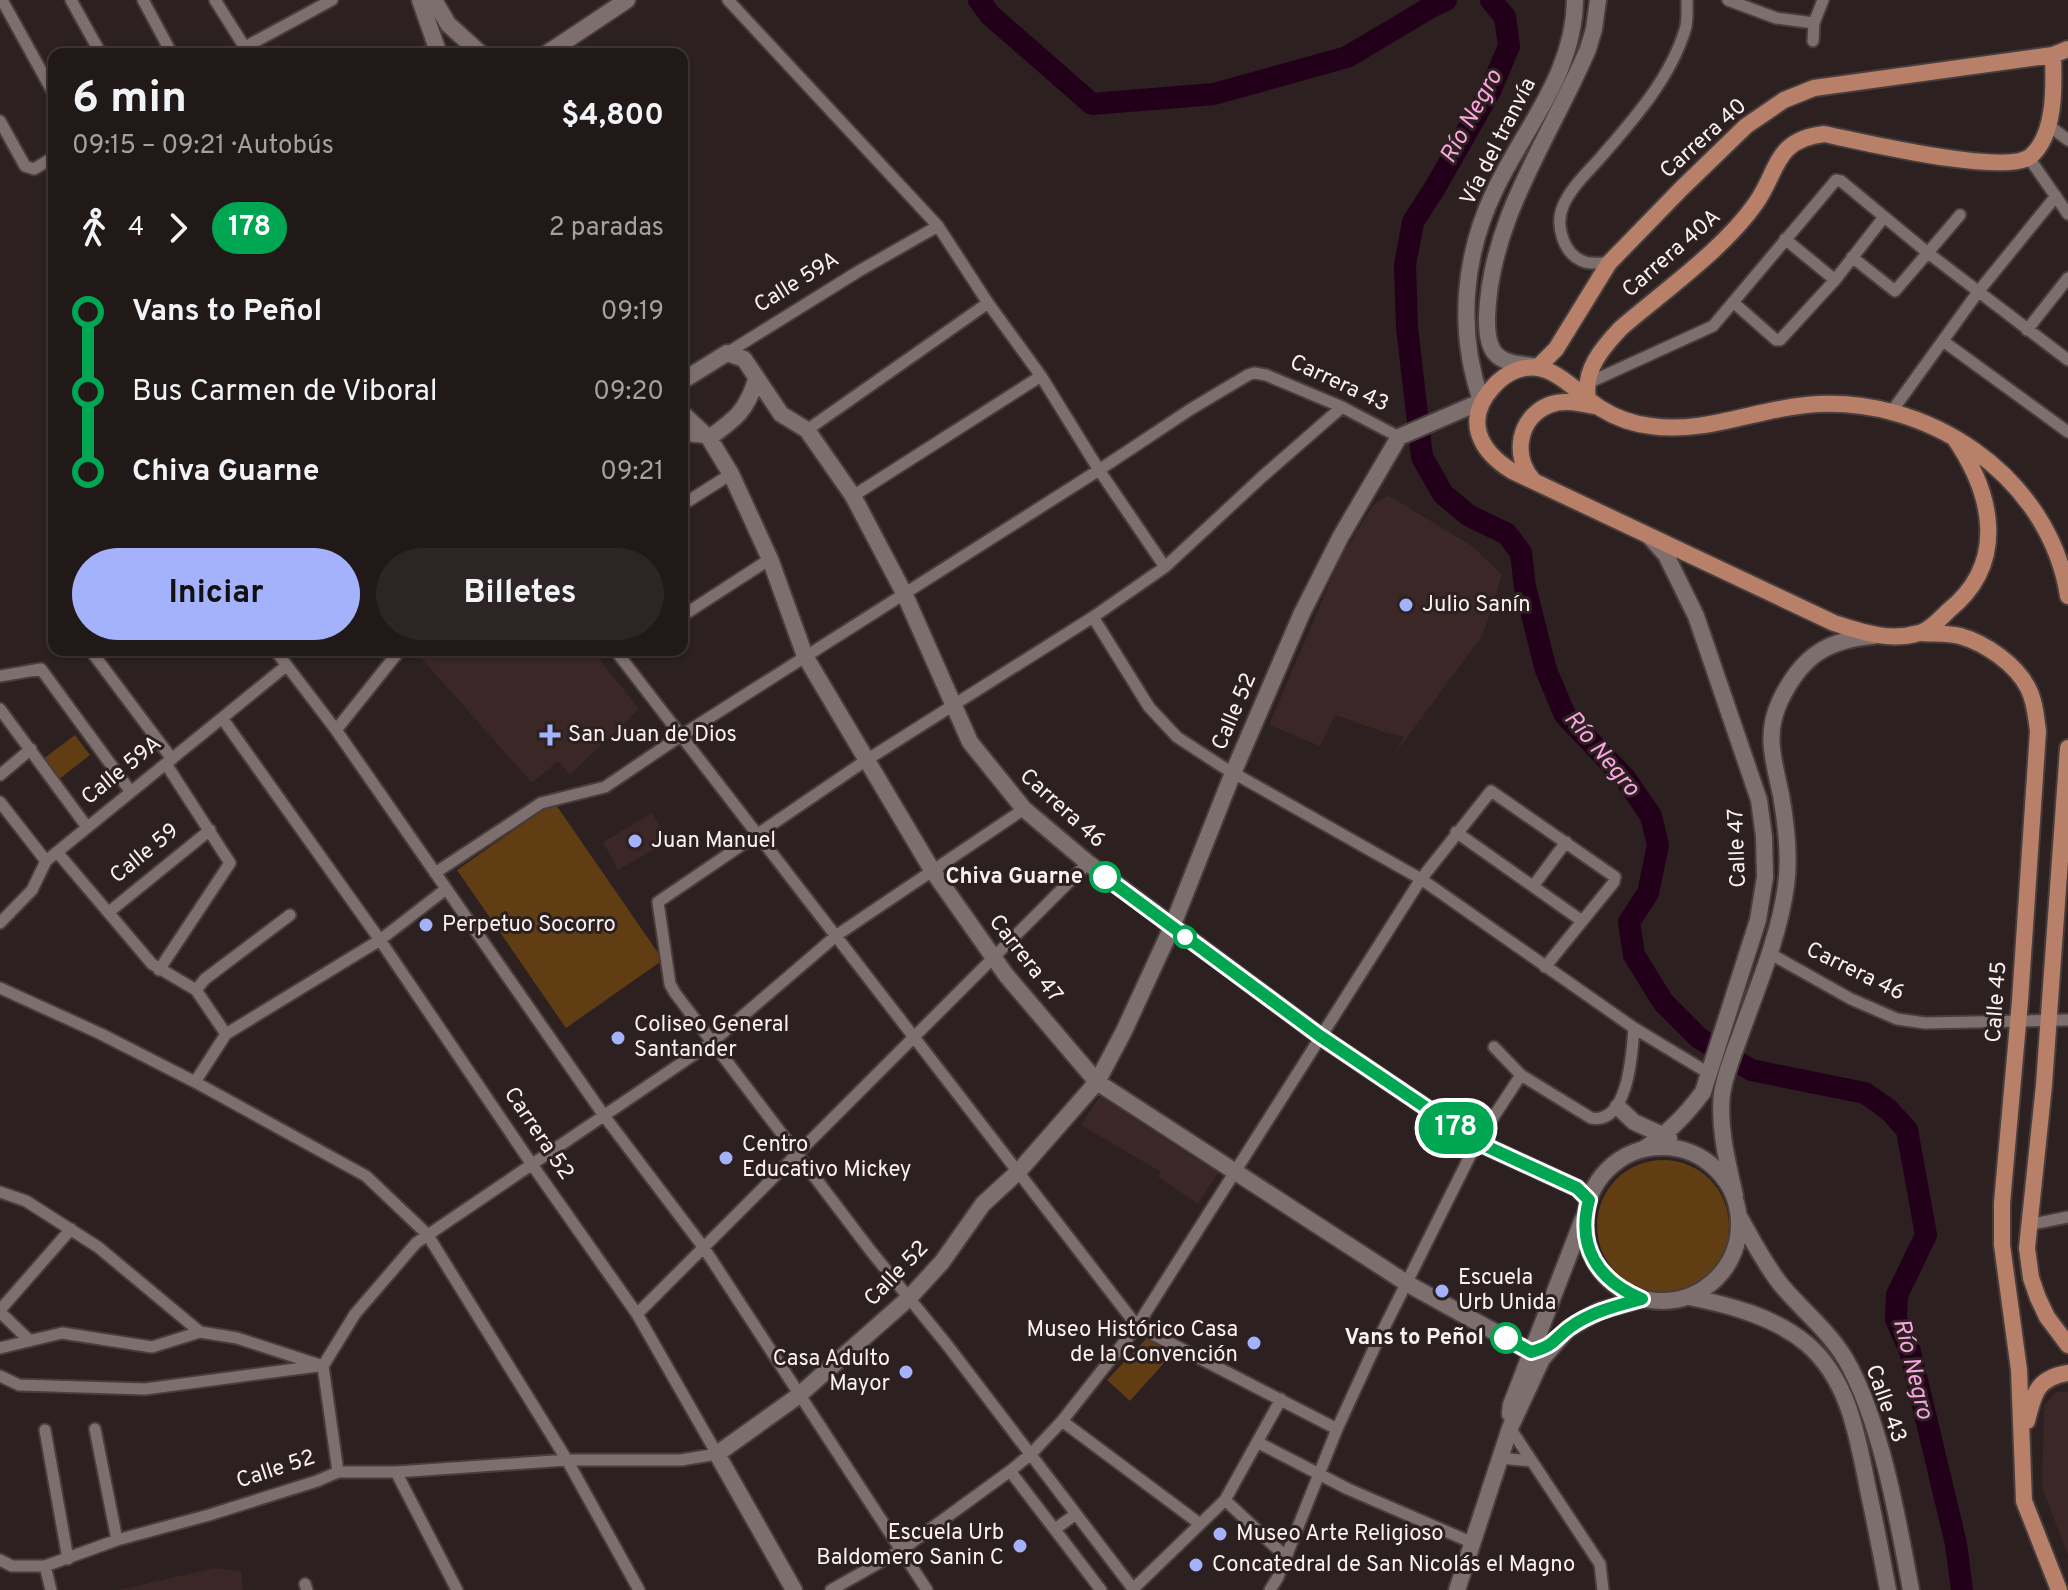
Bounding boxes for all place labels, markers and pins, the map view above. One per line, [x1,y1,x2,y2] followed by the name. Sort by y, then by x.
[1422,592,1531,619] place label: Julio Sanín
[1397,596,1415,614] marker: Julio Sanín
[568,722,737,749] place label: San Juan de Dios
[539,724,561,746] marker: San Juan de Dios
[651,828,776,855] place label: Juan Manuel
[626,832,644,850] marker: Juan Manuel
[1090,862,1120,892] marker: Chiva Guarne
[946,864,1083,891] place label: Chiva Guarne
[442,912,616,939] place label: Perpetuo Socorro
[417,916,435,934] marker: Perpetuo Socorro
[1174,926,1196,948] unlabelled marker
[634,1012,789,1064] place label: Coliseo General Santander
[609,1029,627,1047] marker: Coliseo General Santander
[742,1132,911,1184] place label: Centro Educativo Mickey
[717,1149,735,1167] marker: Centro Educativo Mickey
[1458,1265,1556,1317] place label: Escuela Urb Unida
[1433,1282,1451,1300] marker: Escuela Urb Unida
[1027,1317,1238,1369] place label: Museo Histórico Casa de la Convención
[1491,1323,1521,1353] marker: Vans to Peñol
[1344,1325,1484,1352] place label: Vans to Peñol
[1245,1334,1263,1352] marker: Museo Histórico Casa de la Convención
[773,1346,890,1398] place label: Casa Adulto Mayor
[897,1363,915,1381] marker: Casa Adulto Mayor
[816,1520,1004,1572] place label: Escuela Urb Baldomero Sanin C
[1236,1521,1444,1548] place label: Museo Arte Religioso
[1211,1525,1229,1543] marker: Museo Arte Religioso
[1011,1537,1029,1555] marker: Escuela Urb Baldomero Sanin C
[1212,1552,1575,1579] place label: Concatedral de San Nicolás el Magno
[1187,1556,1205,1574] marker: Concatedral de San Nicolás el Magno

